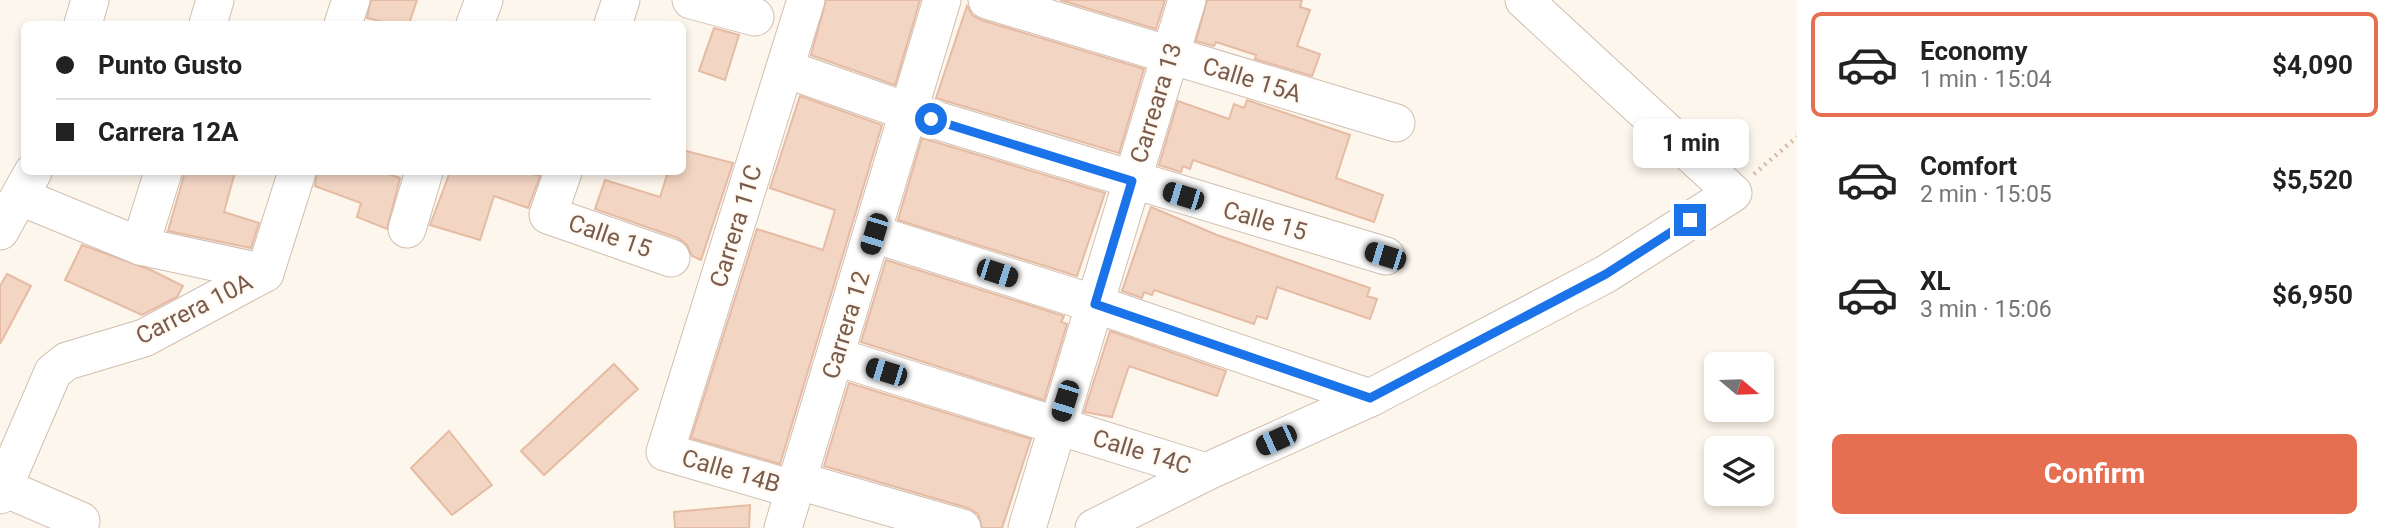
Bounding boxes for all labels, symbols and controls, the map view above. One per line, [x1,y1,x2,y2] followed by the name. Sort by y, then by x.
[1836,33,1899,96] icon: car
[1920,36,2027,66] text: Economy
[1124,40,1188,166] street label: Carreara 13
[98,50,242,80] text: Punto Gusto
[2272,50,2353,80] text: $4,090
[1199,52,1305,108] street label: Calle 15A
[1920,66,2052,93] text: 1 min · 15:04
[915,103,947,135] route start
[98,117,239,147] text: Carrera 12A
[1632,118,1748,168] callout: 1 min
[1662,130,1720,157] text: 1 min
[1836,148,1899,211] icon: car
[1920,151,2017,181] text: Comfort
[704,161,768,291] street label: Carrera 11C
[2272,165,2353,195] text: $5,520
[1160,180,1207,212] car
[1920,181,2052,208] text: 2 min · 15:05
[1220,196,1310,246] street label: Calle 15
[1674,204,1706,236] route end
[565,209,655,263] street label: Calle 15
[858,211,891,257] car
[1362,240,1409,272] car
[974,257,1021,289] car
[1836,263,1899,326] icon: car
[1920,266,1951,296] text: XL
[131,268,257,350] street label: Carrera 10A
[816,268,876,382] street label: Carrera 12
[2272,280,2353,310] text: $6,950
[1920,296,2052,323] text: 3 min · 15:06
[1704,352,1774,422] north arrow
[1704,352,1774,506] map controls
[863,356,910,388] car
[1049,378,1082,424] car
[1253,422,1300,458] car
[1089,424,1195,480] street label: Calle 14C
[1832,434,2357,514] button: Confirm
[1704,436,1774,506] button: layers
[679,444,783,498] street label: Calle 14B

